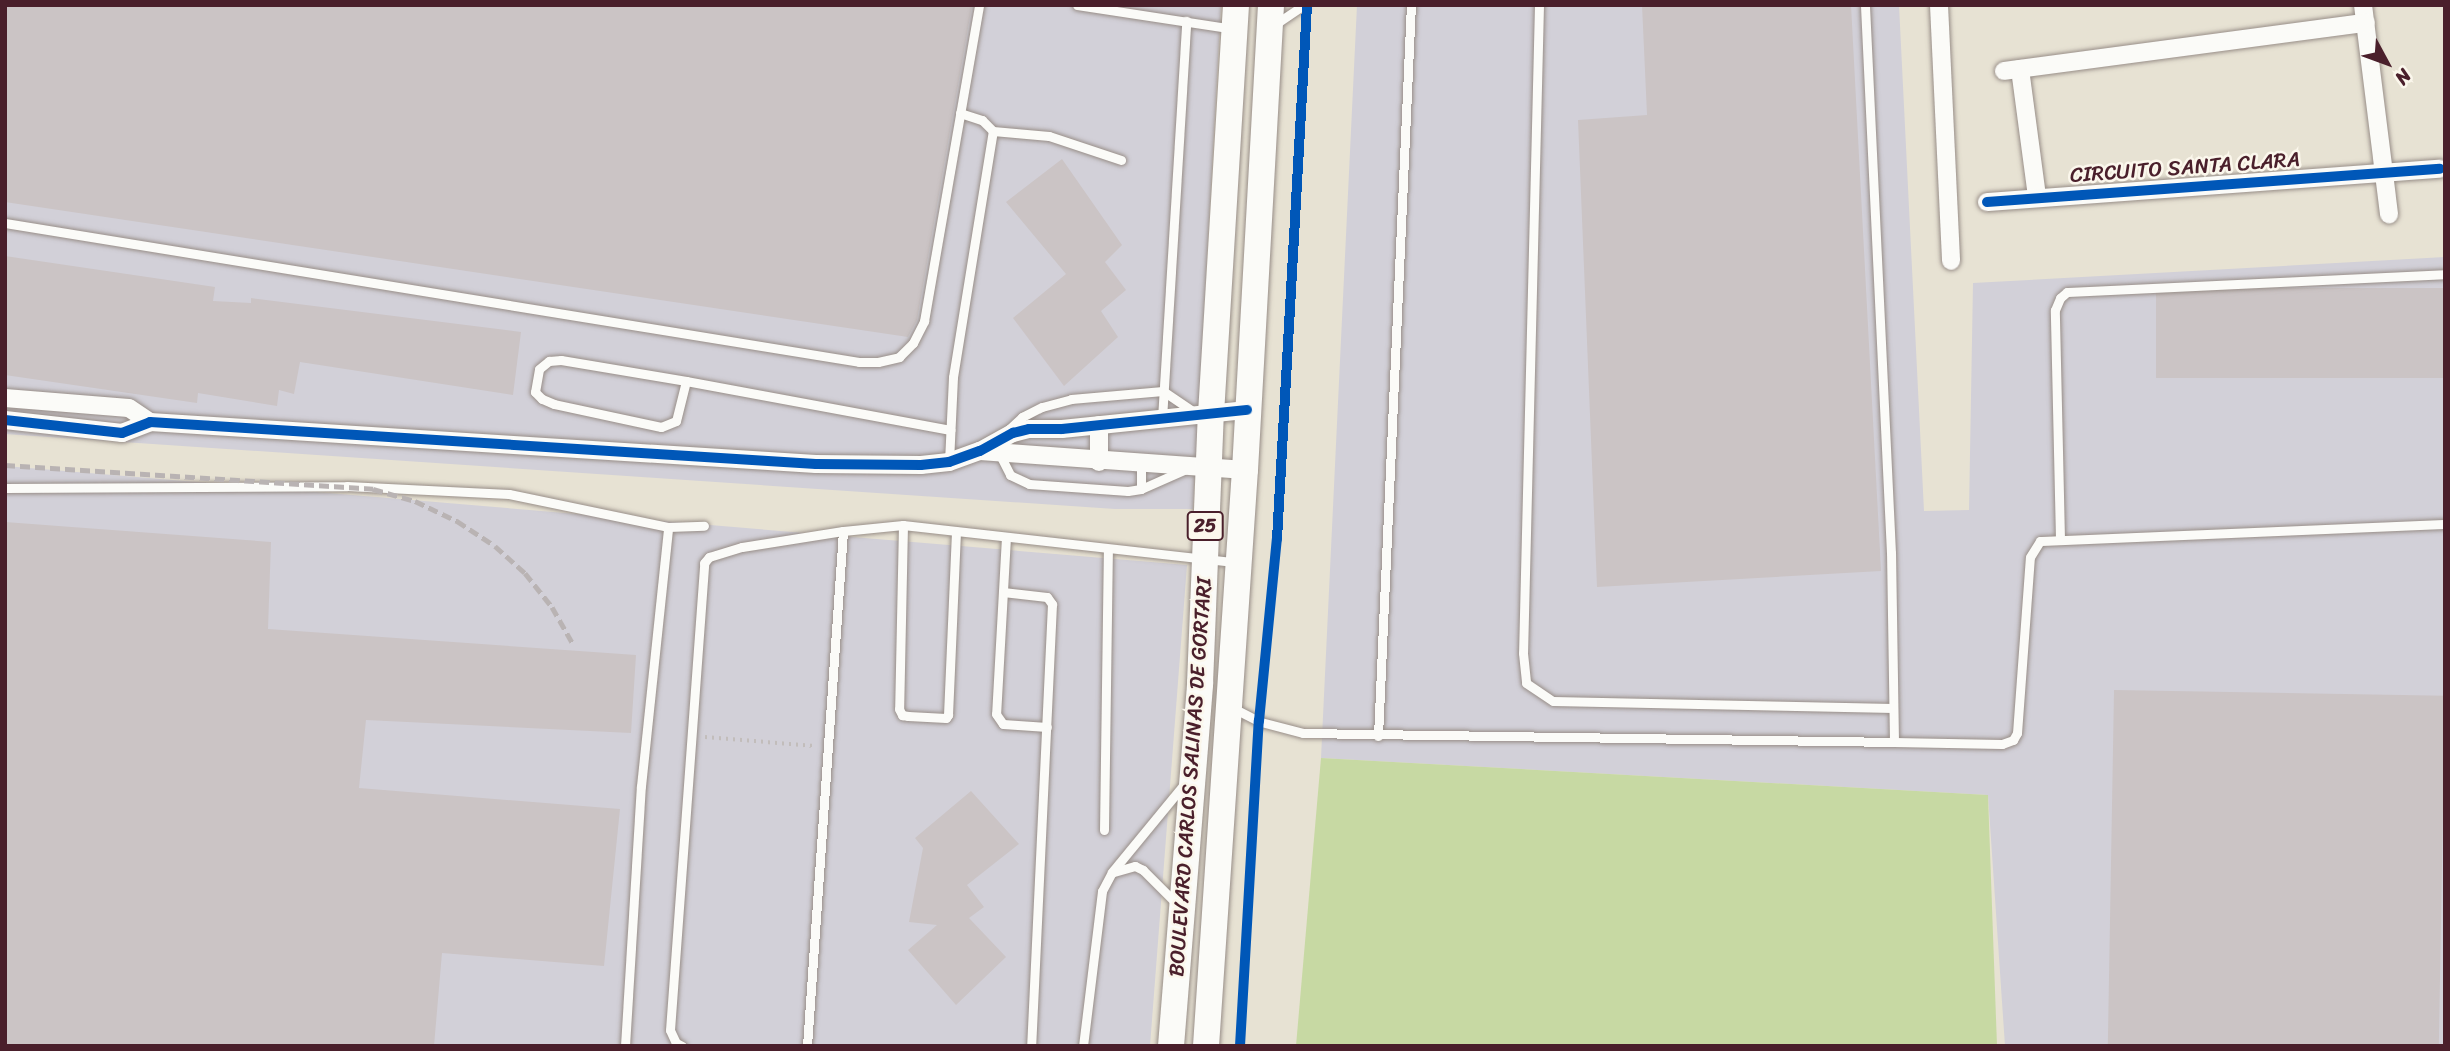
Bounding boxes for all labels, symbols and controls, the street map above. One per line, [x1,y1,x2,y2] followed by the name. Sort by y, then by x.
[2352,28,2422,98] north arrow
[2386,61,2420,93] text: N
[2070,146,2300,188] street label: CIRCUITO SANTA CLARA
[1186,510,1224,541] road number: 25
[1163,576,1217,978] street label: BOULEVARD CARLOS SALINAS DE GORTARI

